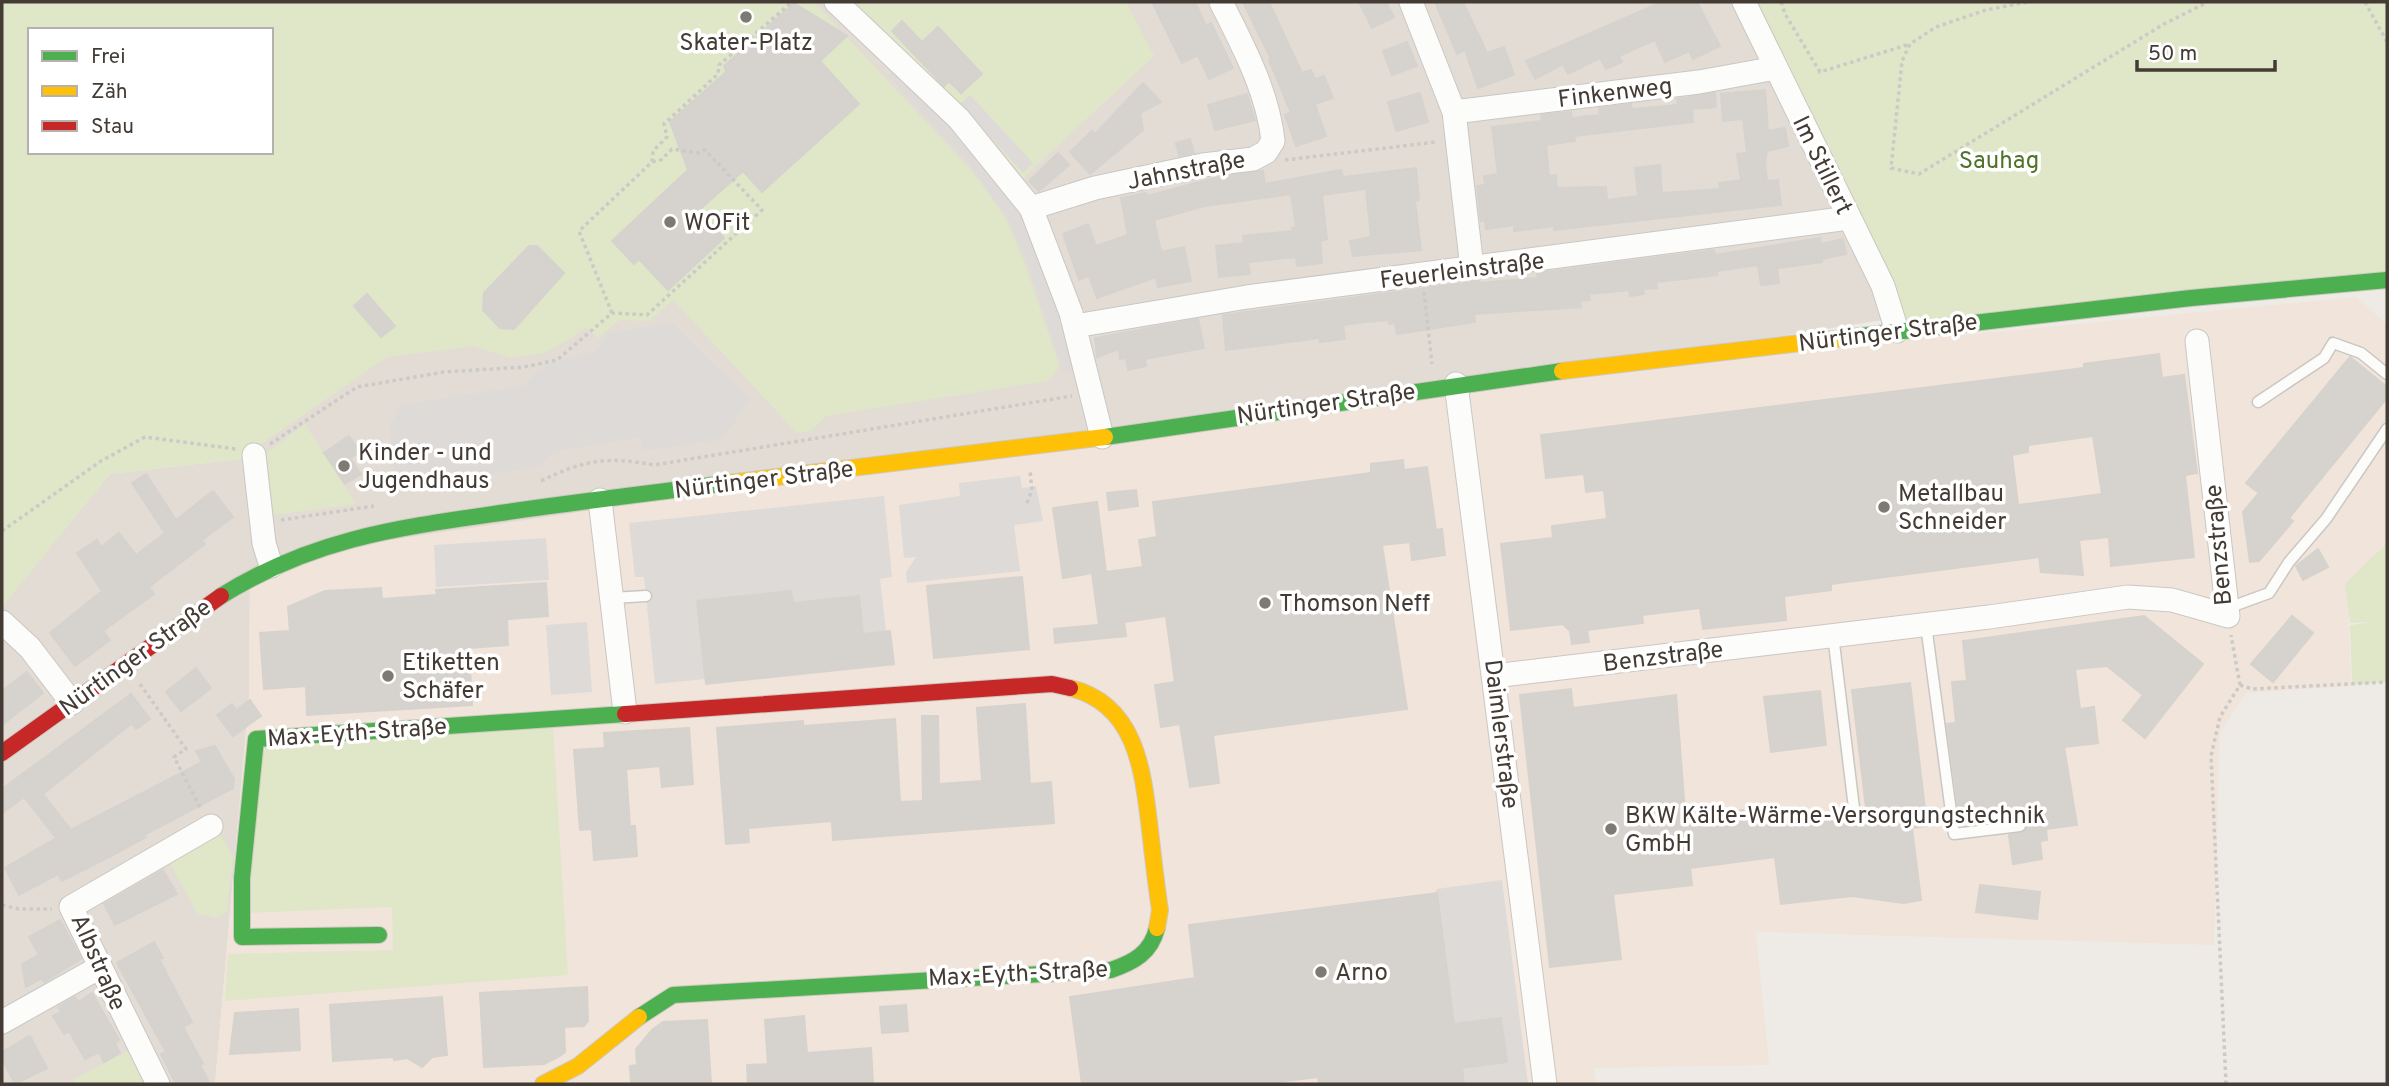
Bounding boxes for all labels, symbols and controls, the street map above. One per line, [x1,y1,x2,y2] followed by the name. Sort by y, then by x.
[738,9,754,25] marker: Skater-Platz
[28,28,273,154] legend
[2137,28,2275,72] scale bar
[679,29,813,59] place label: Skater-Platz
[2148,41,2197,68] text: 50 m
[91,44,126,71] text: Frei
[1556,72,1674,116] street label: Finkenweg
[91,79,128,106] text: Zäh
[1784,112,1858,220] street label: Im Stillert
[91,114,134,141] text: Stau
[1125,146,1248,198] street label: Jahnstraße
[1959,147,2039,177] park label: Sauhag
[684,209,750,239] place label: WOFit
[662,214,678,230] marker: WOFit
[1378,247,1546,297] street label: Feuerleinstraße
[1797,308,1979,360] street label: Nürtinger Straße
[1235,378,1418,432] street label: Nürtinger Straße
[358,439,492,497] place label: Kinder - und Jugendhaus
[673,455,855,507] street label: Nürtinger Straße
[336,458,352,474] marker: Kinder - und Jugendhaus
[1898,480,2007,538] place label: Metallbau Schneider
[2200,483,2240,607] street label: Benzstraße
[1876,499,1892,515] marker: Metallbau Schneider
[1279,590,1430,620] place label: Thomson Neff
[54,594,218,724] street label: Nürtinger Straße
[1257,595,1273,611] marker: Thomson Neff
[1601,636,1725,680] street label: Benzstraße
[402,649,500,707] place label: Etiketten Schäfer
[1476,658,1524,811] street label: Daimlerstraße
[380,668,396,684] marker: Etiketten Schäfer
[266,713,448,755] street label: Max-Eyth-Straße
[1625,802,2046,860] place label: BKW Kälte-Wärme-Versorgungstechnik GmbH
[1603,821,1619,837] marker: BKW Kälte-Wärme-Versorgungstechnik GmbH
[63,910,132,1016] street label: Albstraße
[927,955,1109,995] street label: Max-Eyth-Straße
[1335,959,1388,989] place label: Arno
[1313,964,1329,980] marker: Arno

